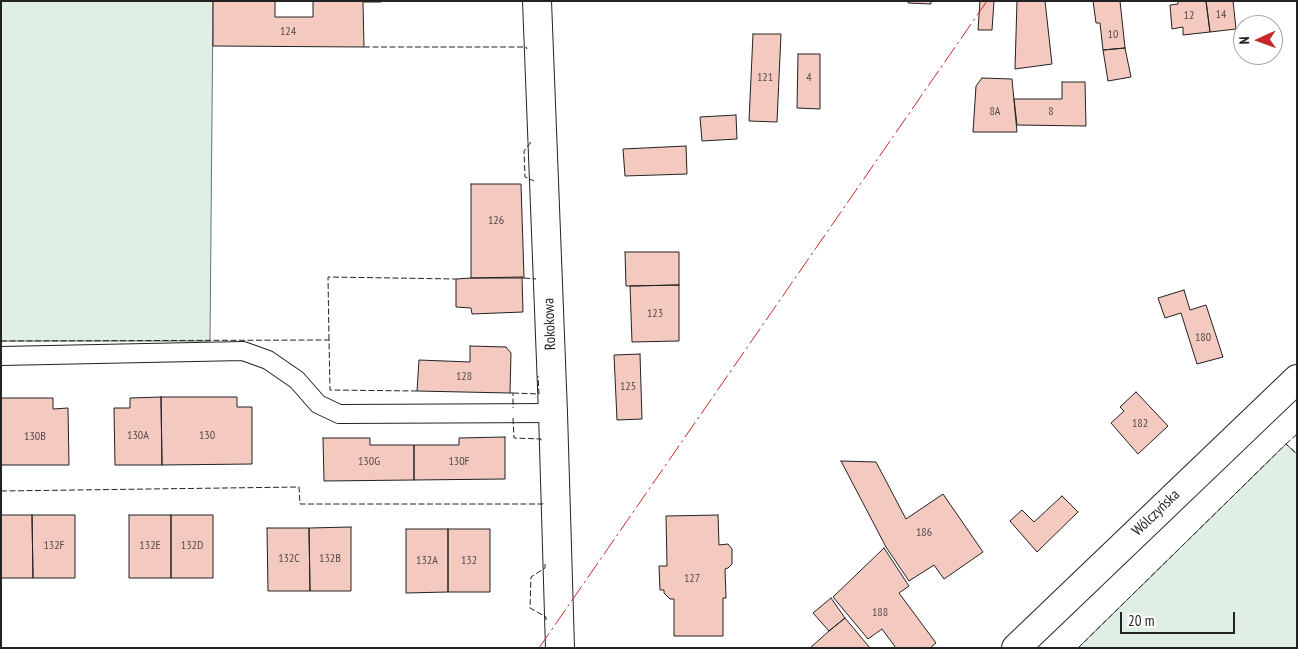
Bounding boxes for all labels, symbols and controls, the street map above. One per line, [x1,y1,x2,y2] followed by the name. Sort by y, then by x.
[1216,8,1226,22] house number: 14
[1184,9,1194,23] house number: 12
[1233,15,1283,65] north arrow
[280,25,296,39] house number: 124
[1108,28,1118,42] house number: 10
[1235,36,1253,45] text: N
[757,71,773,85] house number: 121
[806,71,812,85] house number: 4
[989,105,1001,119] house number: 8A
[1048,105,1054,119] house number: 8
[488,214,504,228] house number: 126
[540,298,560,350] street label: Rokokowa
[647,307,663,321] house number: 123
[1195,331,1211,345] house number: 180
[456,370,472,384] house number: 128
[620,380,636,394] house number: 125
[1132,417,1148,431] house number: 182
[127,429,149,443] house number: 130A
[199,429,215,443] house number: 130
[24,430,46,444] house number: 130B
[358,455,380,469] house number: 130G
[448,455,470,469] house number: 130F
[1128,486,1184,540] street label: Wólczyńska
[916,526,932,540] house number: 186
[43,539,65,553] house number: 132F
[139,539,161,553] house number: 132E
[181,539,203,553] house number: 132D
[278,552,300,566] house number: 132C
[319,552,341,566] house number: 132B
[416,554,438,568] house number: 132A
[461,554,477,568] house number: 132
[684,572,700,586] house number: 127
[1123,602,1238,634] scale bar
[872,606,888,620] house number: 188
[1128,611,1154,630] text: 20 m

